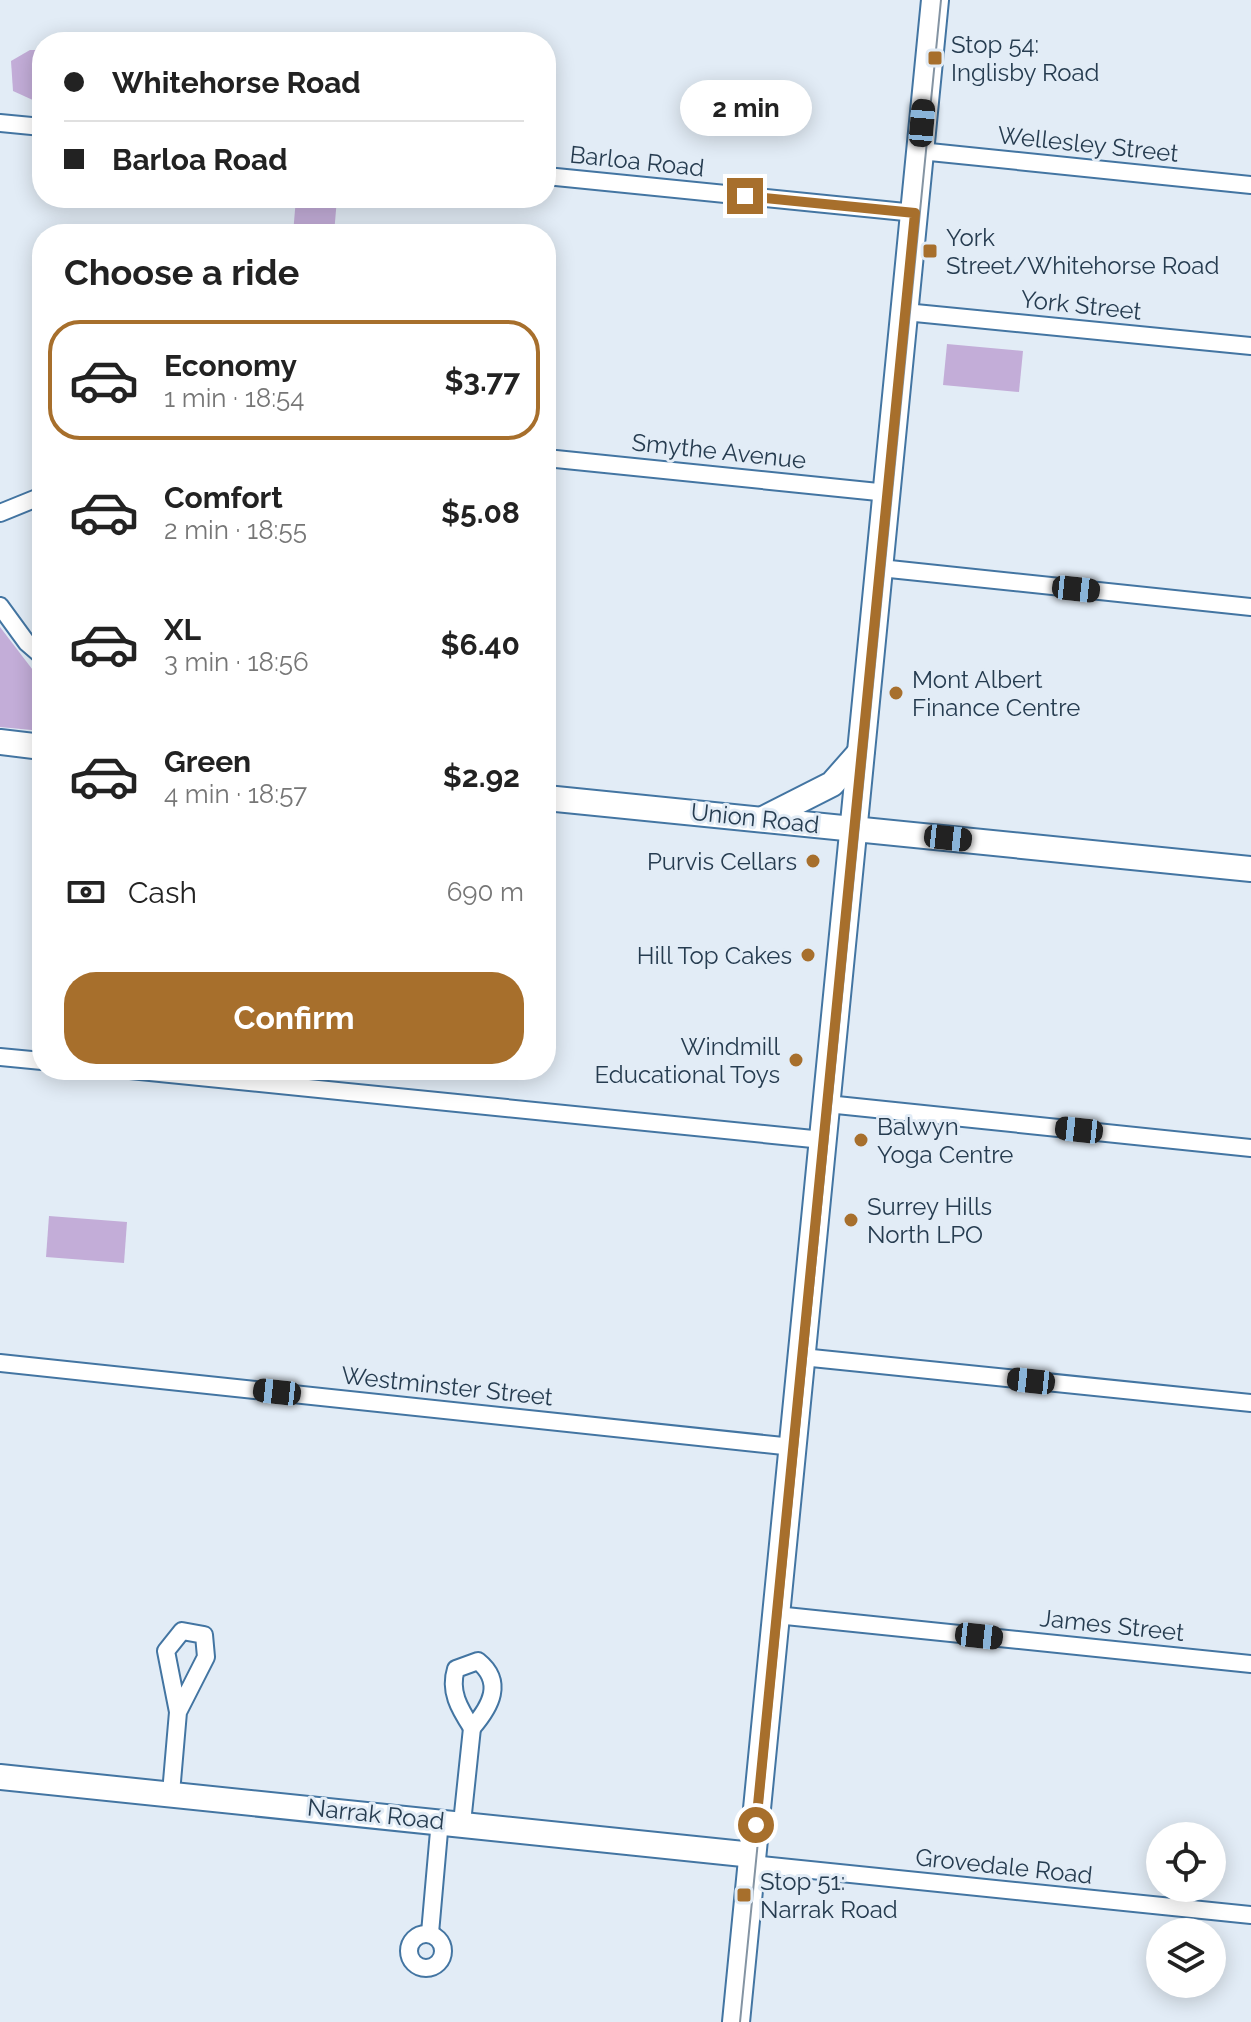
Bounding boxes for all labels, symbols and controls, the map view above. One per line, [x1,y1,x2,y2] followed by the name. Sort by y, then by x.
[951,30,1100,87] place label: Stop 54: Inglisby Road
[926,49,944,67] marker: Stop 54: Inglisby Road
[112,65,361,100] text: Whitehorse Road
[679,80,811,136] callout: 2 min
[712,93,780,123] text: 2 min
[908,98,936,148] car
[996,120,1180,168] street label: Wellesley Street
[568,140,706,182] street label: Barloa Road
[112,142,288,177] text: Barloa Road
[727,178,763,214] route end
[946,223,1219,280] place label: York Street/Whitehorse Road
[921,242,939,260] marker: York Street/Whitehorse Road
[64,251,299,293] text: Choose a ride
[1019,284,1143,326] street label: York Street
[68,344,140,416] icon: car
[164,348,297,383] text: Economy
[444,363,520,398] text: $3.77
[164,383,304,413] text: 1 min · 18:54
[630,427,808,475] street label: Smythe Avenue
[68,476,140,548] icon: car
[164,480,283,515] text: Comfort
[441,495,520,530] text: $5.08
[164,515,307,545] text: 2 min · 18:55
[1051,575,1101,603] car
[68,608,140,680] icon: car
[164,612,201,647] text: XL
[440,627,520,662] text: $6.40
[164,647,309,677] text: 3 min · 18:56
[912,665,1080,722] place label: Mont Albert Finance Centre
[887,684,905,702] marker: Mont Albert Finance Centre
[68,740,140,812] icon: car
[164,744,251,779] text: Green
[443,759,520,794] text: $2.92
[164,779,307,809] text: 4 min · 18:57
[689,797,821,839] street label: Union Road
[923,824,973,852] car
[647,847,797,876] place label: Purvis Cellars
[804,852,822,870] marker: Purvis Cellars
[64,870,108,914] icon: cash
[128,875,197,910] text: Cash
[447,877,524,907] text: 690 m
[637,941,792,970] place label: Hill Top Cakes
[799,946,817,964] marker: Hill Top Cakes
[64,972,524,1064] button: Confirm
[594,1032,780,1089] place label: Windmill Educational Toys
[787,1051,805,1069] marker: Windmill Educational Toys
[877,1112,1013,1169] place label: Balwyn Yoga Centre
[1054,1116,1104,1144] car
[852,1131,870,1149] marker: Balwyn Yoga Centre
[867,1192,992,1249] place label: Surrey Hills North LPO
[842,1211,860,1229] marker: Surrey Hills North LPO
[340,1360,554,1412] street label: Westminster Street
[1006,1367,1056,1395] car
[252,1378,302,1406] car
[1038,1603,1186,1647] street label: James Street
[954,1622,1004,1650] car
[306,1792,446,1836] street label: Narrak Road
[738,1807,774,1843] route start
[1146,1822,1226,1998] map controls
[1146,1822,1226,1902] button: locate
[914,1842,1094,1890] street label: Grovedale Road
[760,1867,898,1924] place label: Stop 51: Narrak Road
[735,1886,753,1904] marker: Stop 51: Narrak Road
[1146,1918,1226,1998] button: layers

